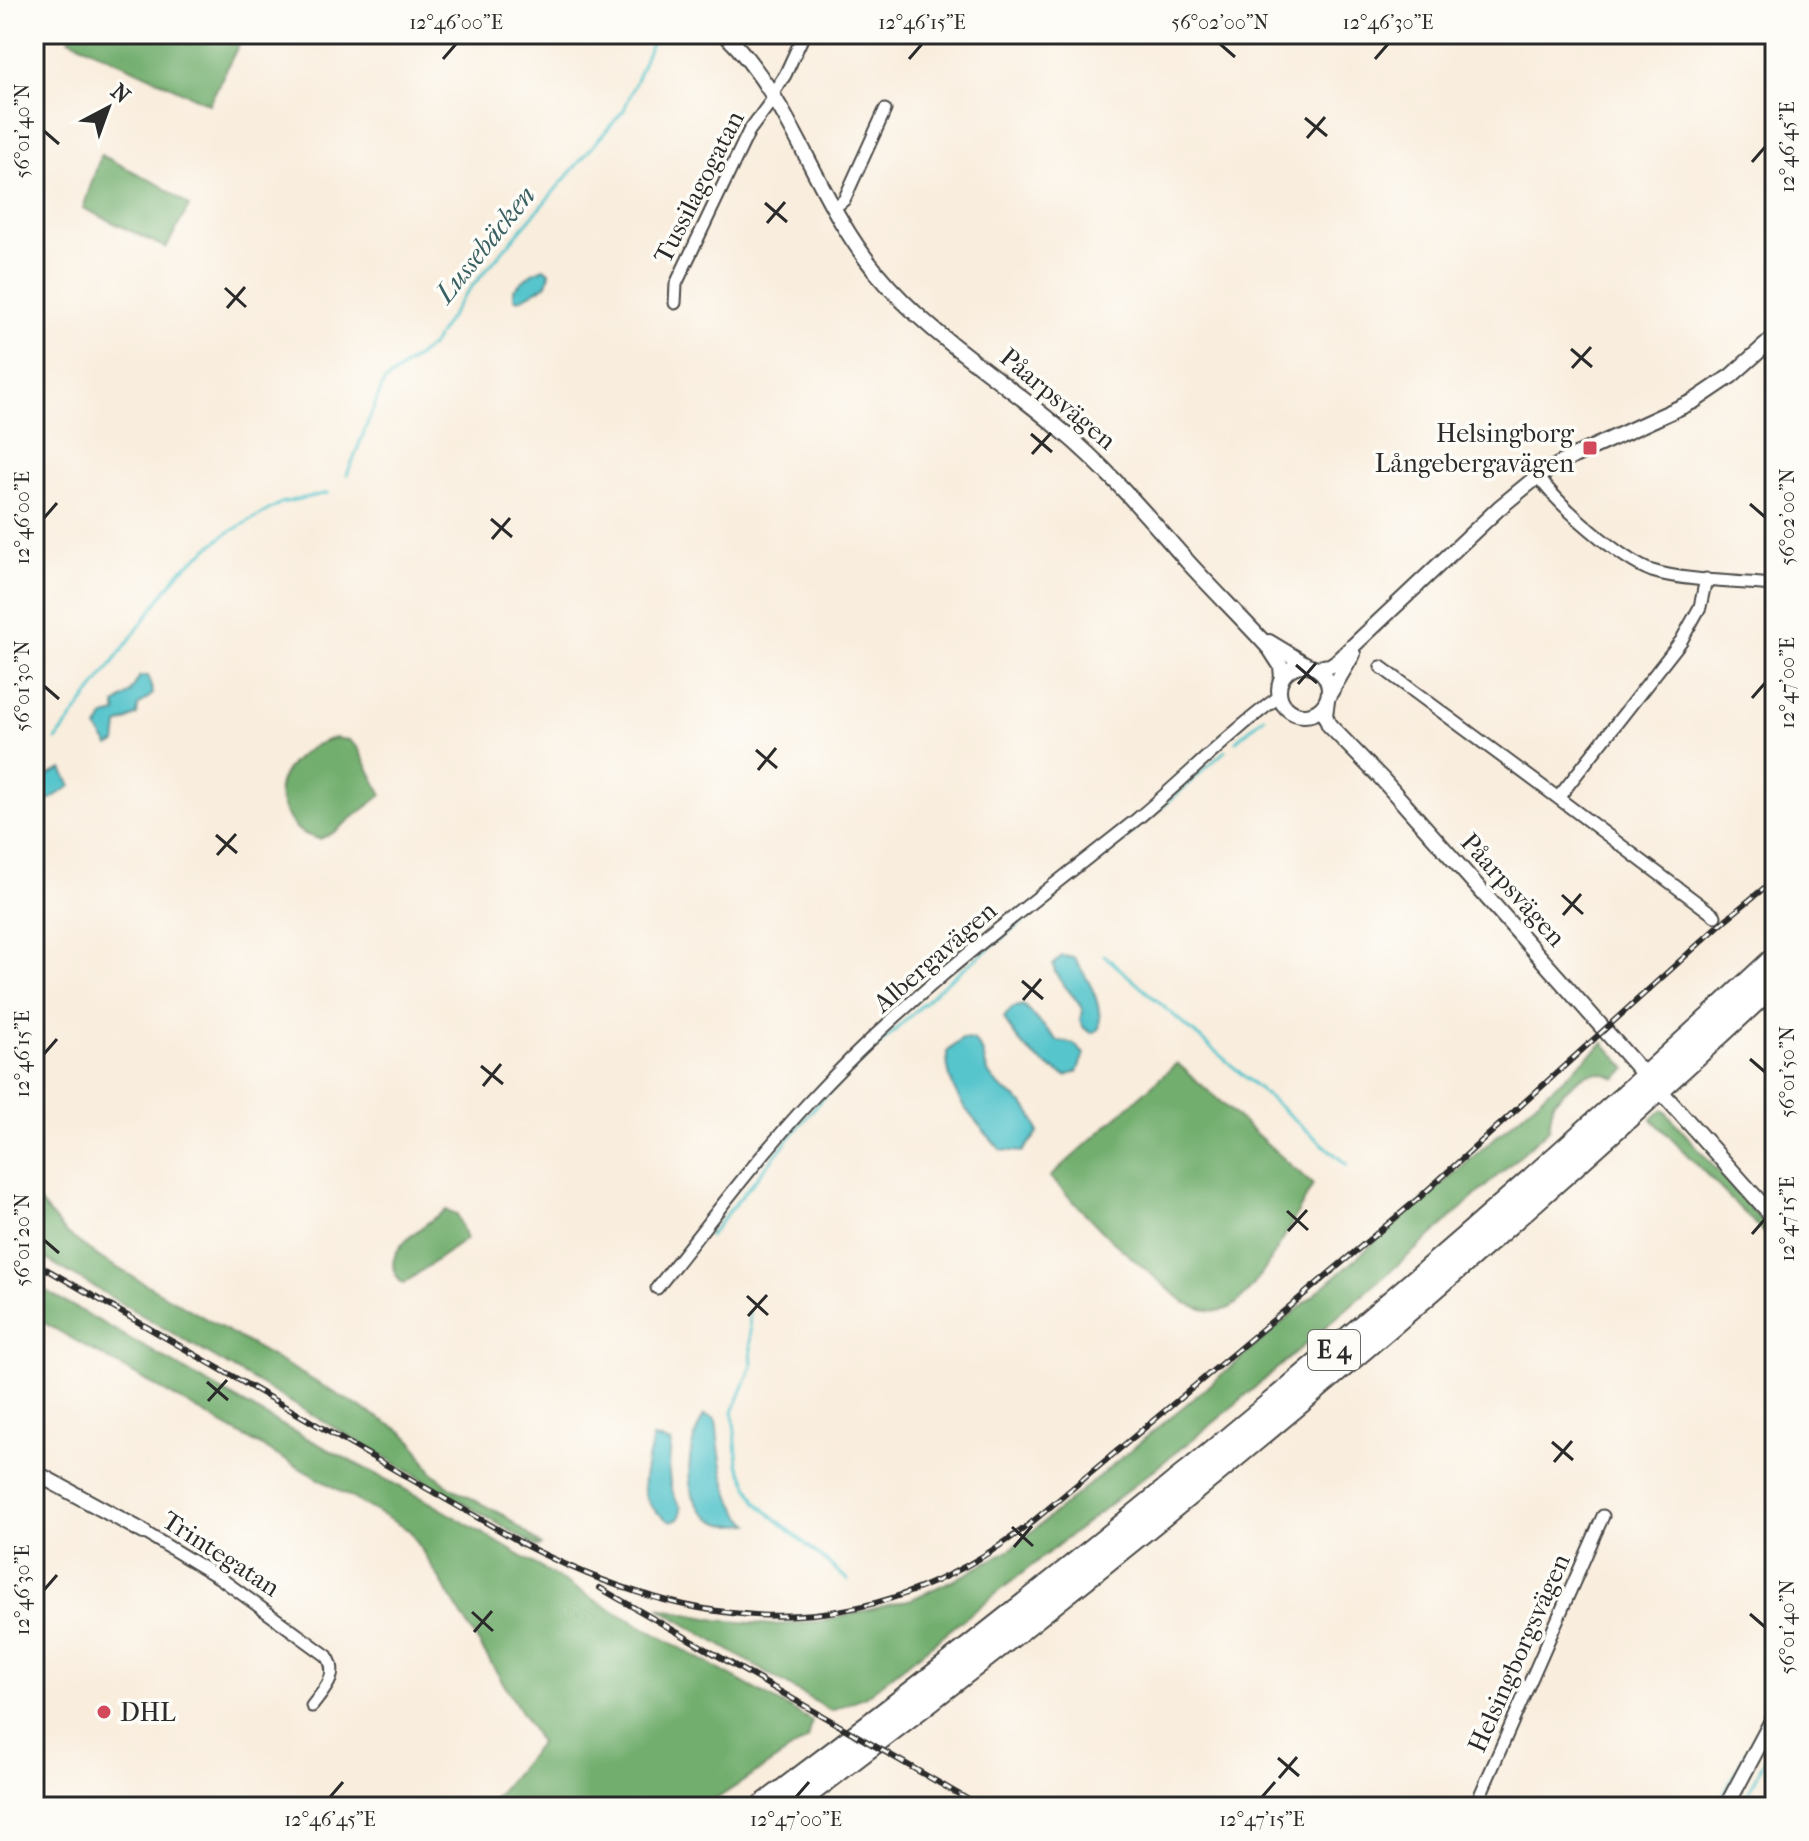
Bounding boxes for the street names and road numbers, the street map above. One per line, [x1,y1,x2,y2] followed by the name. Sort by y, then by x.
[647,106,751,268] street label: Tussilagogatan
[994,342,1122,456] street label: Påarpsvägen
[1454,827,1572,953] street label: Påarpsvägen
[866,895,1003,1020] street label: Albergavägen
[1308,1330,1360,1370] road number: E 4
[156,1505,286,1603] street label: Trintegatan
[1461,1549,1577,1757] street label: Helsingborgsvägen

